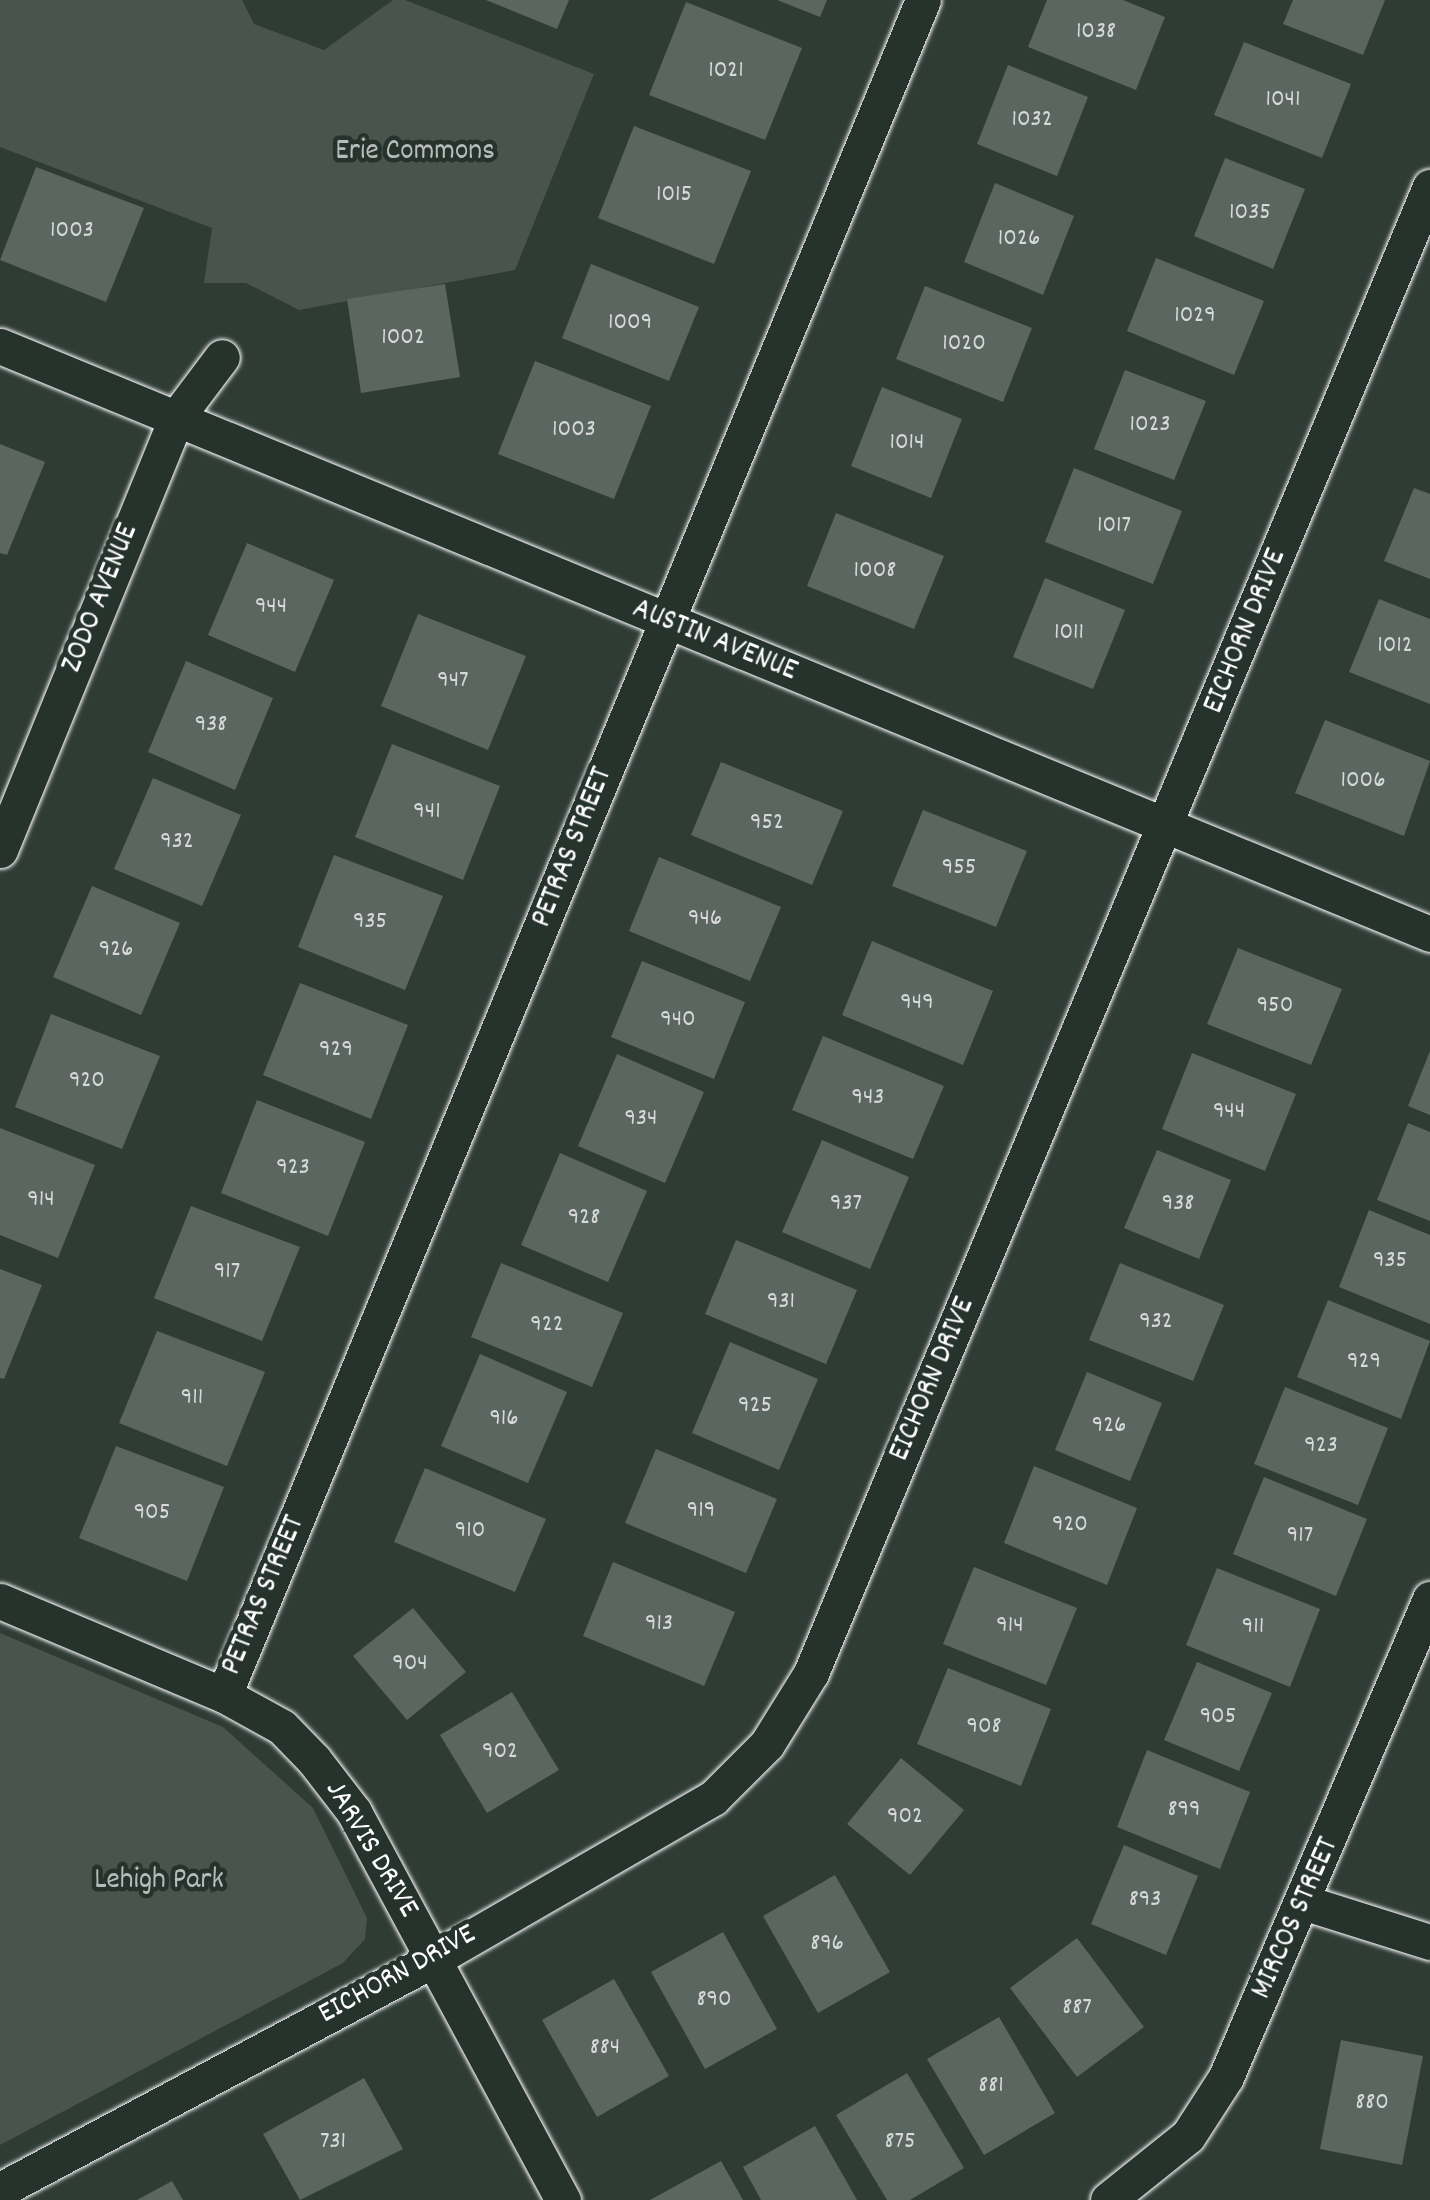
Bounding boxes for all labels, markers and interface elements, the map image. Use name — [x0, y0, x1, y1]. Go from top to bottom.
house number: 1038 — [1076, 17, 1116, 47]
house number: 1021 — [708, 56, 744, 86]
house number: 1041 — [1266, 85, 1300, 115]
house number: 1032 — [1011, 105, 1053, 135]
park label: Erie Commons — [335, 135, 495, 171]
house number: 1015 — [656, 180, 692, 210]
house number: 1035 — [1229, 198, 1271, 228]
house number: 1003 — [50, 216, 94, 246]
house number: 1026 — [998, 224, 1040, 254]
house number: 1029 — [1174, 301, 1216, 331]
house number: 1009 — [608, 308, 652, 338]
house number: 1002 — [381, 323, 425, 353]
house number: 1020 — [942, 329, 986, 359]
house number: 1023 — [1129, 410, 1171, 440]
house number: 1003 — [552, 415, 596, 445]
house number: 1014 — [890, 428, 924, 458]
house number: 1017 — [1097, 511, 1131, 541]
street label: ZODO AVENUE — [56, 519, 148, 679]
street label: EICHORN DRIVE — [1198, 545, 1296, 719]
house number: 1008 — [854, 556, 896, 586]
house number: 944 — [255, 592, 287, 622]
street label: AUSTIN AVENUE — [626, 593, 802, 691]
house number: 1011 — [1054, 618, 1084, 648]
house number: 1012 — [1377, 631, 1413, 661]
house number: 947 — [437, 666, 469, 696]
house number: 938 — [195, 710, 227, 740]
street label: PETRAS STREET — [526, 763, 622, 933]
house number: 1006 — [1341, 766, 1385, 796]
house number: 941 — [413, 797, 441, 827]
house number: 952 — [750, 808, 784, 838]
house number: 932 — [160, 827, 194, 857]
house number: 955 — [942, 853, 976, 883]
house number: 946 — [688, 904, 722, 934]
house number: 935 — [353, 907, 387, 937]
house number: 926 — [99, 935, 133, 965]
house number: 949 — [900, 988, 934, 1018]
house number: 950 — [1257, 991, 1293, 1021]
house number: 940 — [660, 1005, 696, 1035]
house number: 929 — [319, 1035, 353, 1065]
house number: 920 — [69, 1066, 105, 1096]
house number: 943 — [852, 1083, 884, 1113]
house number: 944 — [1213, 1097, 1245, 1127]
house number: 934 — [625, 1104, 657, 1134]
house number: 923 — [276, 1153, 310, 1183]
house number: 914 — [27, 1185, 55, 1215]
house number: 937 — [830, 1189, 862, 1219]
house number: 938 — [1162, 1189, 1194, 1219]
house number: 928 — [568, 1203, 600, 1233]
house number: 935 — [1373, 1246, 1407, 1276]
house number: 917 — [214, 1257, 240, 1287]
house number: 931 — [767, 1287, 795, 1317]
street label: EICHORN DRIVE — [883, 1293, 985, 1467]
house number: 932 — [1139, 1307, 1173, 1337]
house number: 922 — [530, 1310, 564, 1340]
house number: 929 — [1347, 1347, 1381, 1377]
house number: 911 — [181, 1383, 203, 1413]
house number: 925 — [738, 1391, 772, 1421]
house number: 916 — [489, 1404, 519, 1434]
house number: 926 — [1092, 1411, 1126, 1441]
house number: 923 — [1304, 1431, 1338, 1461]
house number: 919 — [687, 1496, 715, 1526]
house number: 905 — [134, 1498, 170, 1528]
house number: 920 — [1052, 1510, 1088, 1540]
street label: PETRAS STREET — [215, 1511, 315, 1681]
house number: 910 — [455, 1516, 485, 1546]
house number: 917 — [1287, 1521, 1313, 1551]
house number: 913 — [645, 1609, 673, 1639]
house number: 914 — [996, 1611, 1024, 1641]
house number: 911 — [1242, 1612, 1264, 1642]
house number: 904 — [392, 1649, 428, 1679]
house number: 905 — [1200, 1702, 1236, 1732]
house number: 908 — [966, 1712, 1002, 1742]
house number: 902 — [482, 1737, 518, 1767]
street label: JARVIS DRIVE — [315, 1775, 425, 1925]
house number: 899 — [1168, 1795, 1200, 1825]
house number: 902 — [887, 1802, 923, 1832]
street label: MIRCOS STREET — [1245, 1833, 1349, 2005]
park label: Lehigh Park — [94, 1864, 224, 1900]
house number: 893 — [1129, 1885, 1161, 1915]
street label: EICHORN DRIVE — [313, 1918, 483, 2034]
house number: 896 — [810, 1929, 844, 1959]
house number: 890 — [696, 1985, 732, 2015]
house number: 887 — [1062, 1993, 1092, 2023]
house number: 884 — [590, 2033, 620, 2063]
house number: 881 — [978, 2071, 1004, 2101]
house number: 880 — [1355, 2088, 1389, 2118]
house number: 731 — [320, 2127, 346, 2157]
house number: 875 — [884, 2127, 916, 2157]

